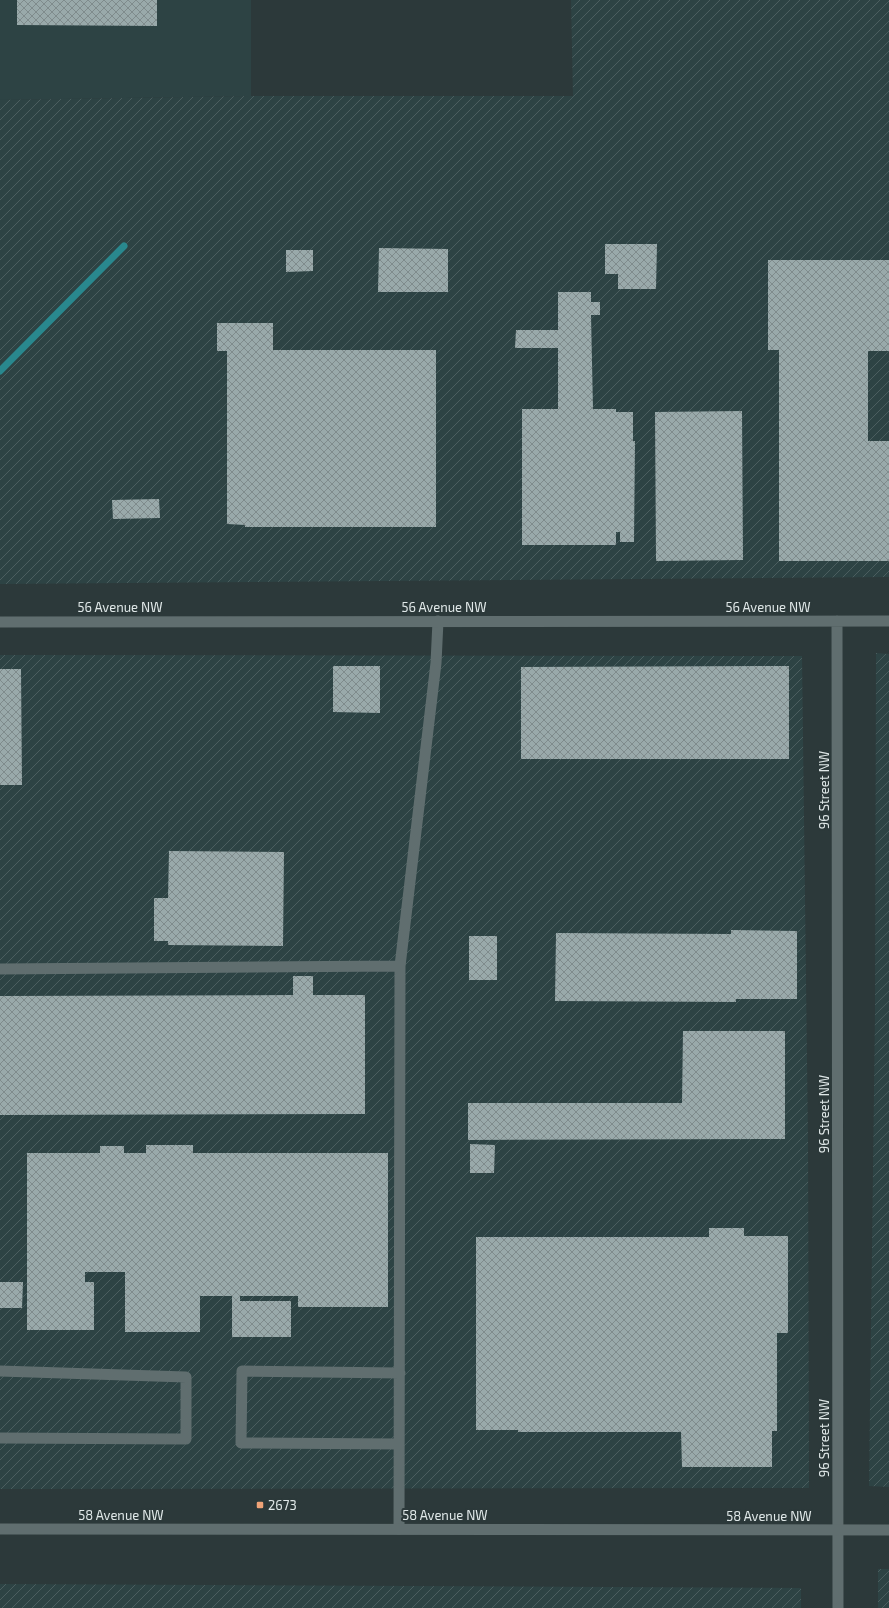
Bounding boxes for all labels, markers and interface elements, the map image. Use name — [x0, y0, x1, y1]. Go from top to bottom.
street label: 56 Avenue NW — [78, 599, 162, 615]
street label: 56 Avenue NW — [402, 599, 486, 615]
street label: 56 Avenue NW — [726, 599, 810, 615]
street label: 96 Street NW — [816, 751, 832, 829]
street label: 96 Street NW — [816, 1075, 832, 1153]
street label: 96 Street NW — [816, 1399, 832, 1477]
place label: 2673 — [268, 1497, 297, 1513]
marker: 2673 — [255, 1500, 265, 1510]
street label: 58 Avenue NW — [78, 1507, 164, 1523]
street label: 58 Avenue NW — [402, 1507, 488, 1523]
street label: 58 Avenue NW — [726, 1508, 812, 1524]

